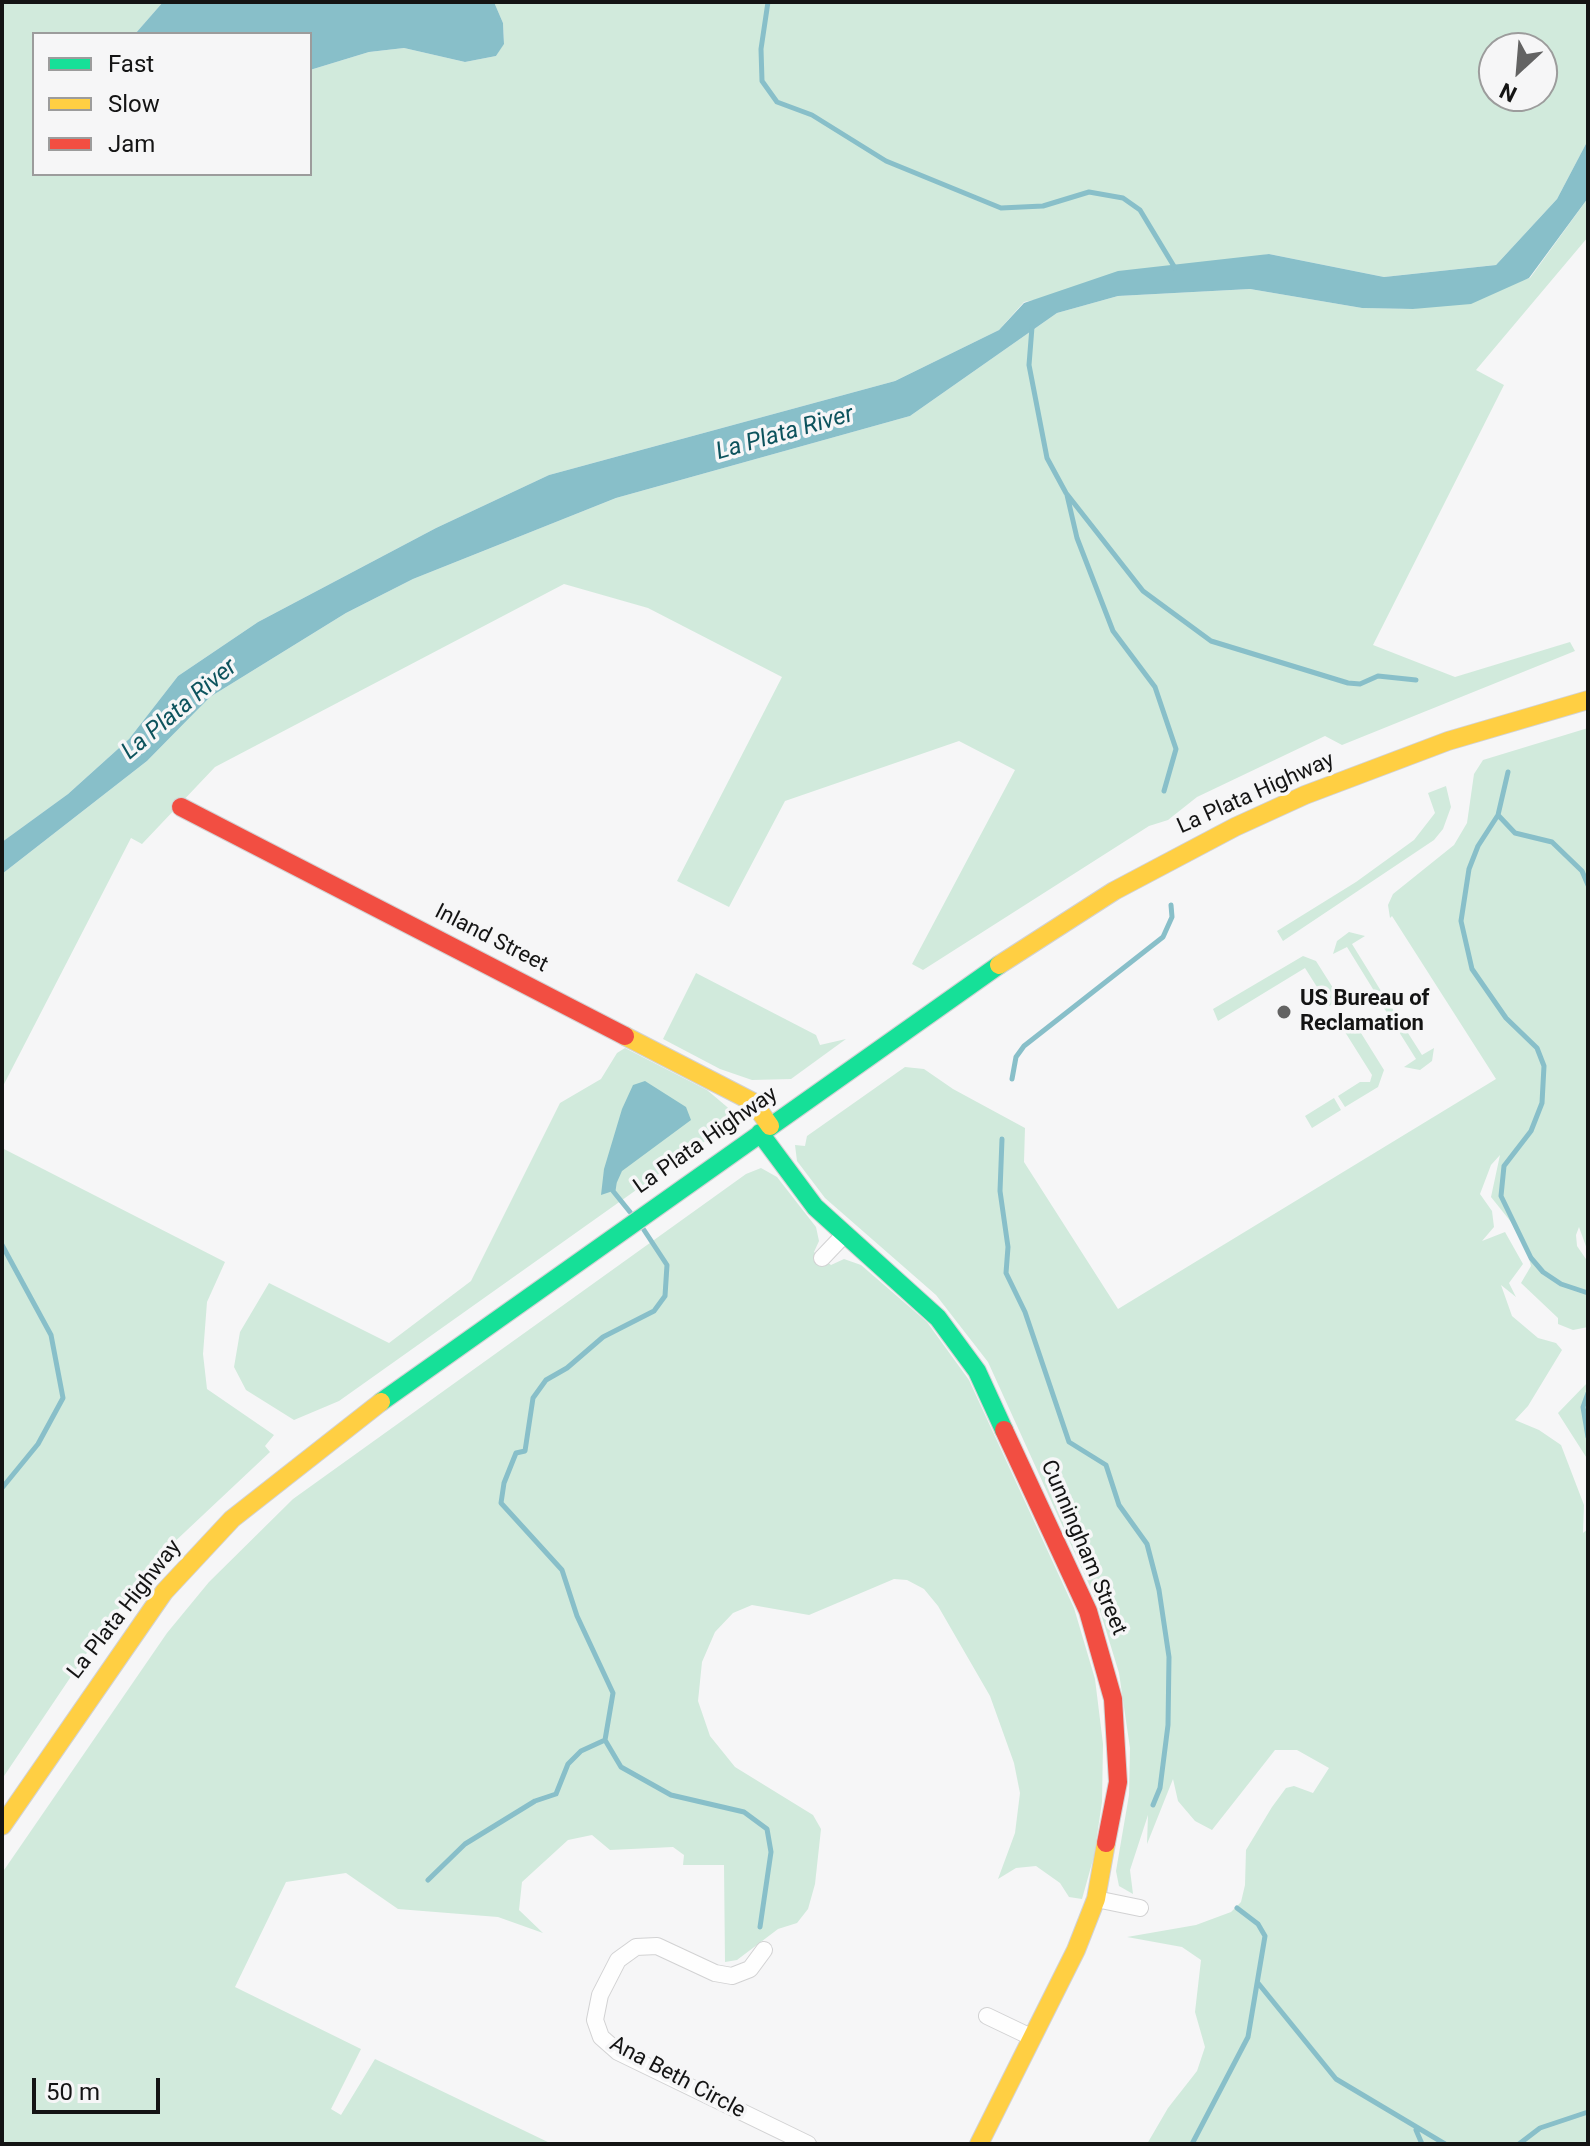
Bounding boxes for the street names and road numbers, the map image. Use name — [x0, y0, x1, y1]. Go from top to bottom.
street label: La Plata Highway — [1173, 748, 1339, 840]
street label: Inland Street — [430, 899, 552, 979]
street label: La Plata Highway — [629, 1082, 783, 1200]
street label: Cunningham Street — [1034, 1457, 1132, 1639]
street label: La Plata Highway — [62, 1535, 188, 1685]
street label: Ana Beth Circle — [605, 2031, 749, 2125]

